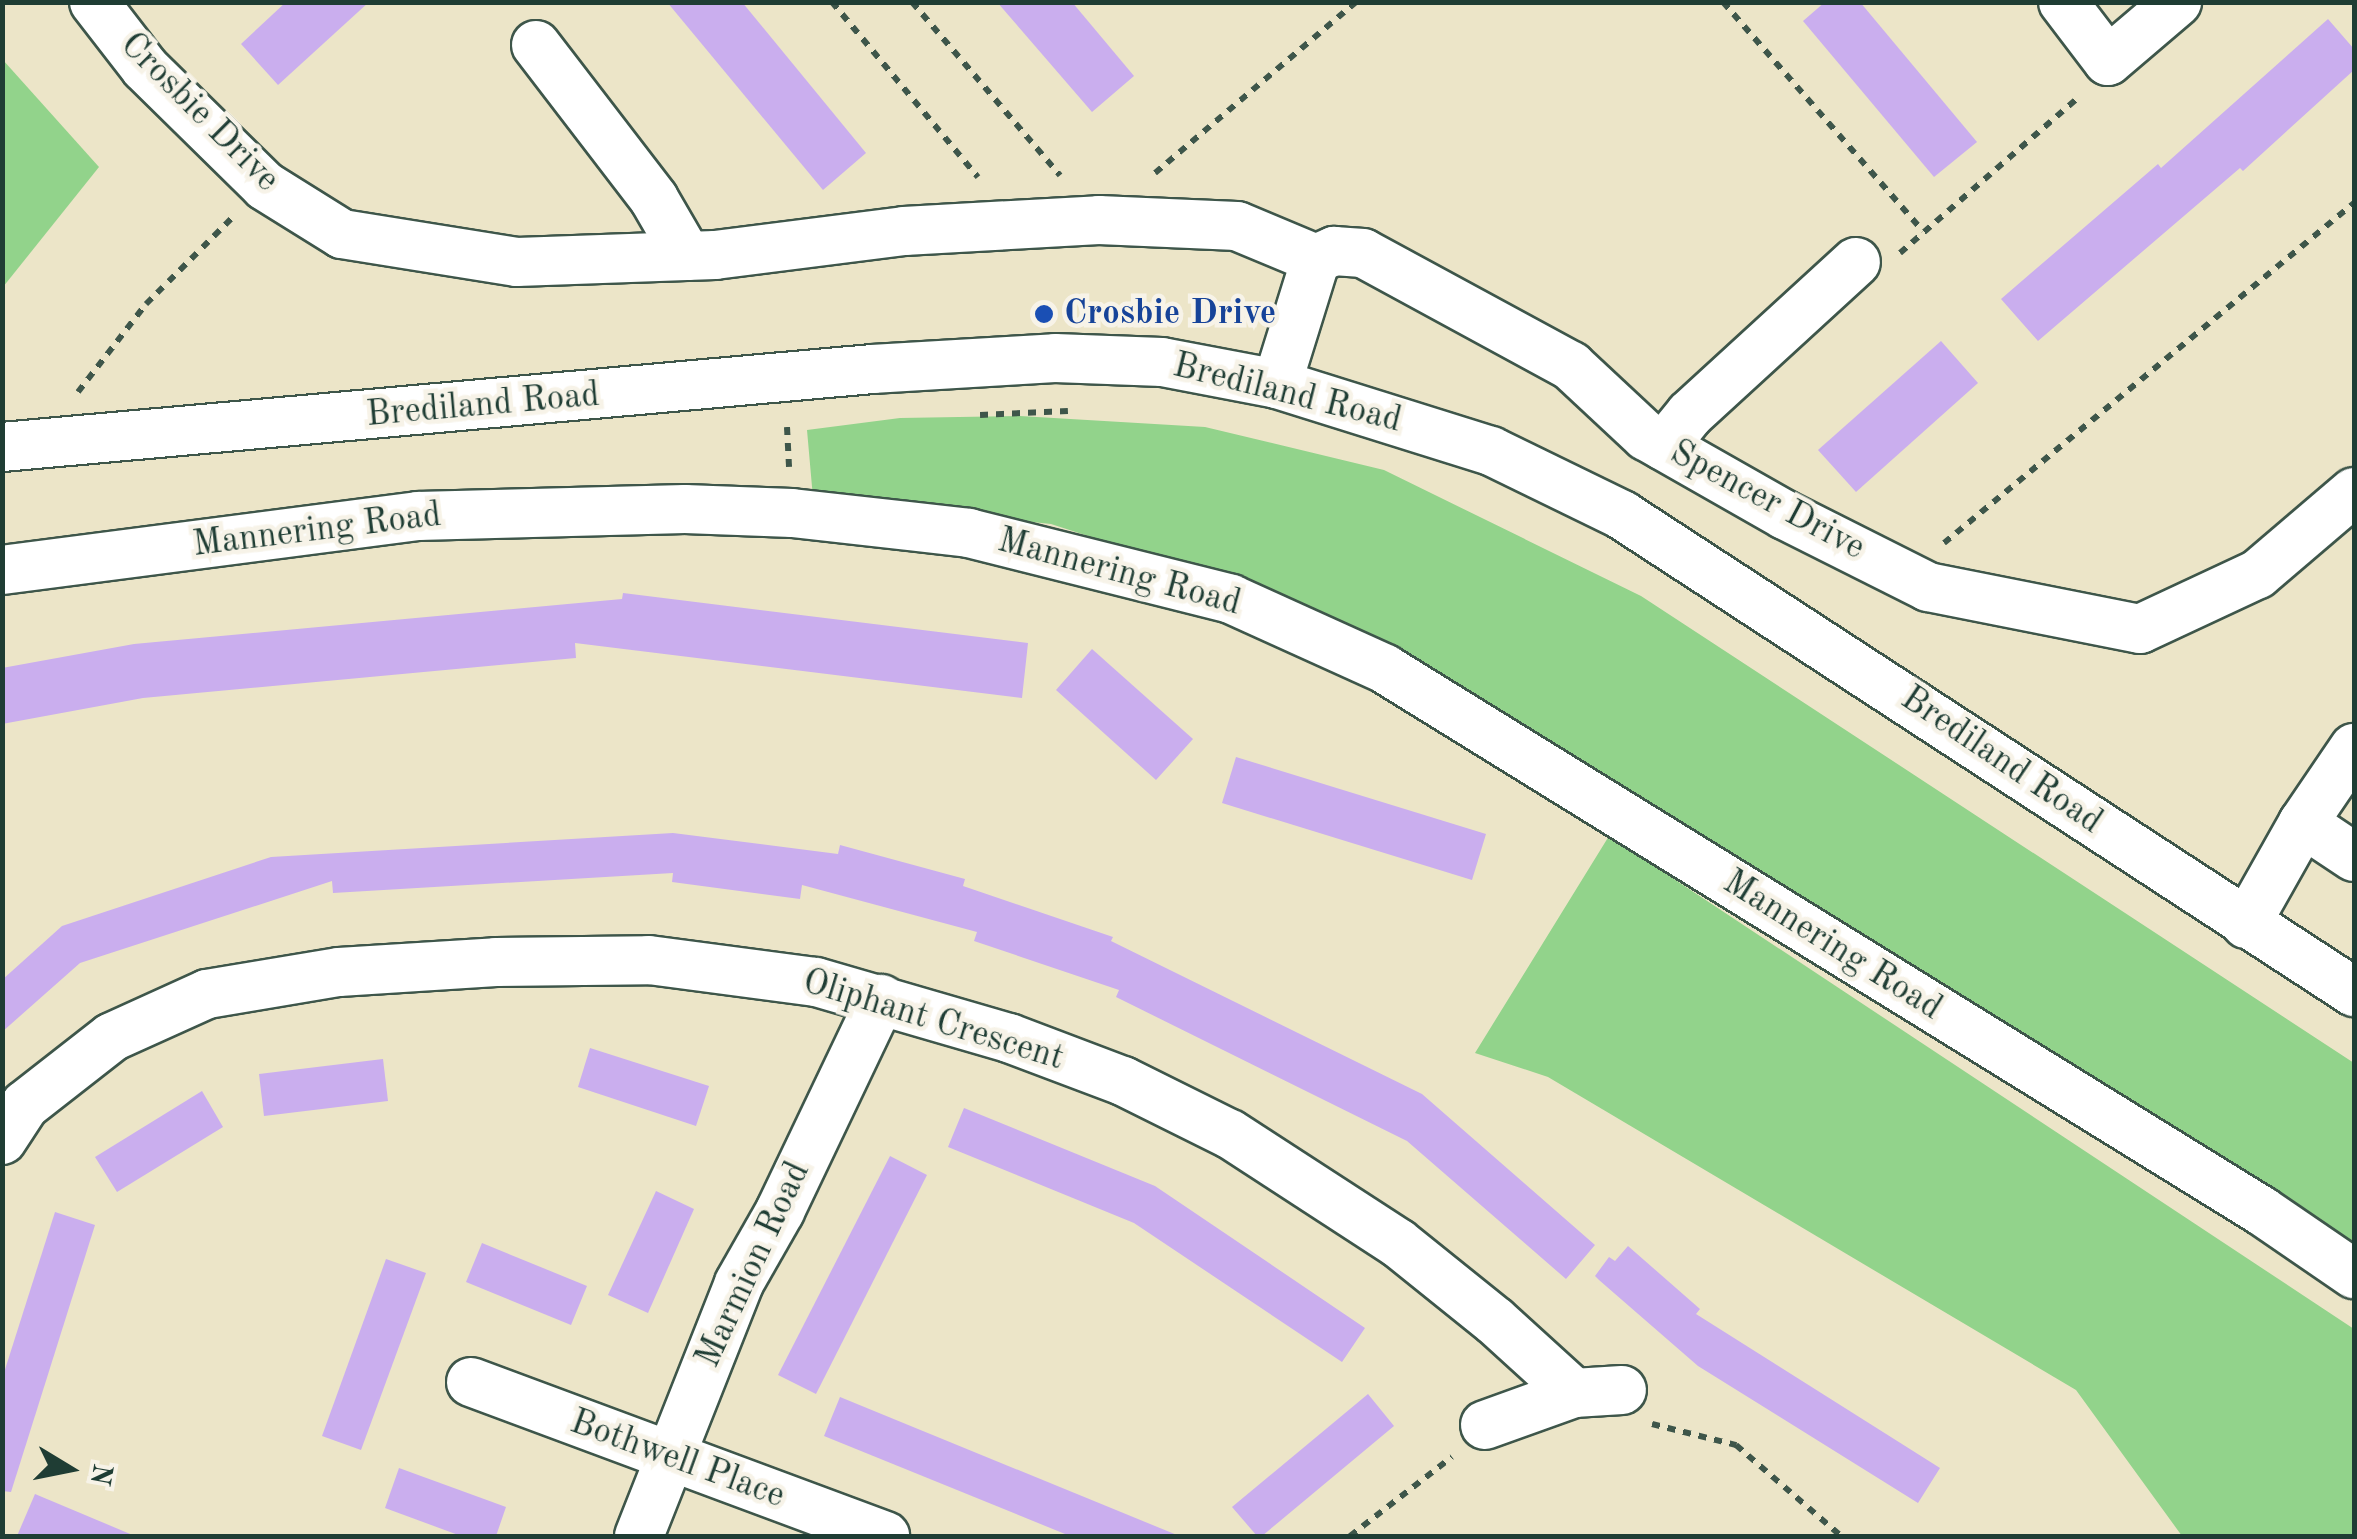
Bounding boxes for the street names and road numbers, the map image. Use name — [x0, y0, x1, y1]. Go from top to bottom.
street label: Crosbie Drive — [111, 25, 287, 201]
street label: Brediland Road — [1168, 345, 1406, 443]
street label: Brediland Road — [365, 375, 601, 437]
street label: Spencer Drive — [1662, 432, 1872, 570]
street label: Mannering Road — [190, 495, 444, 567]
street label: Mannering Road — [993, 520, 1245, 626]
street label: Brediland Road — [1892, 678, 2110, 844]
street label: Mannering Road — [1715, 862, 1949, 1030]
street label: Oliphant Crescent — [798, 961, 1068, 1081]
street label: Marmion Road — [688, 1155, 820, 1375]
street label: Bothwell Place — [564, 1402, 790, 1518]

